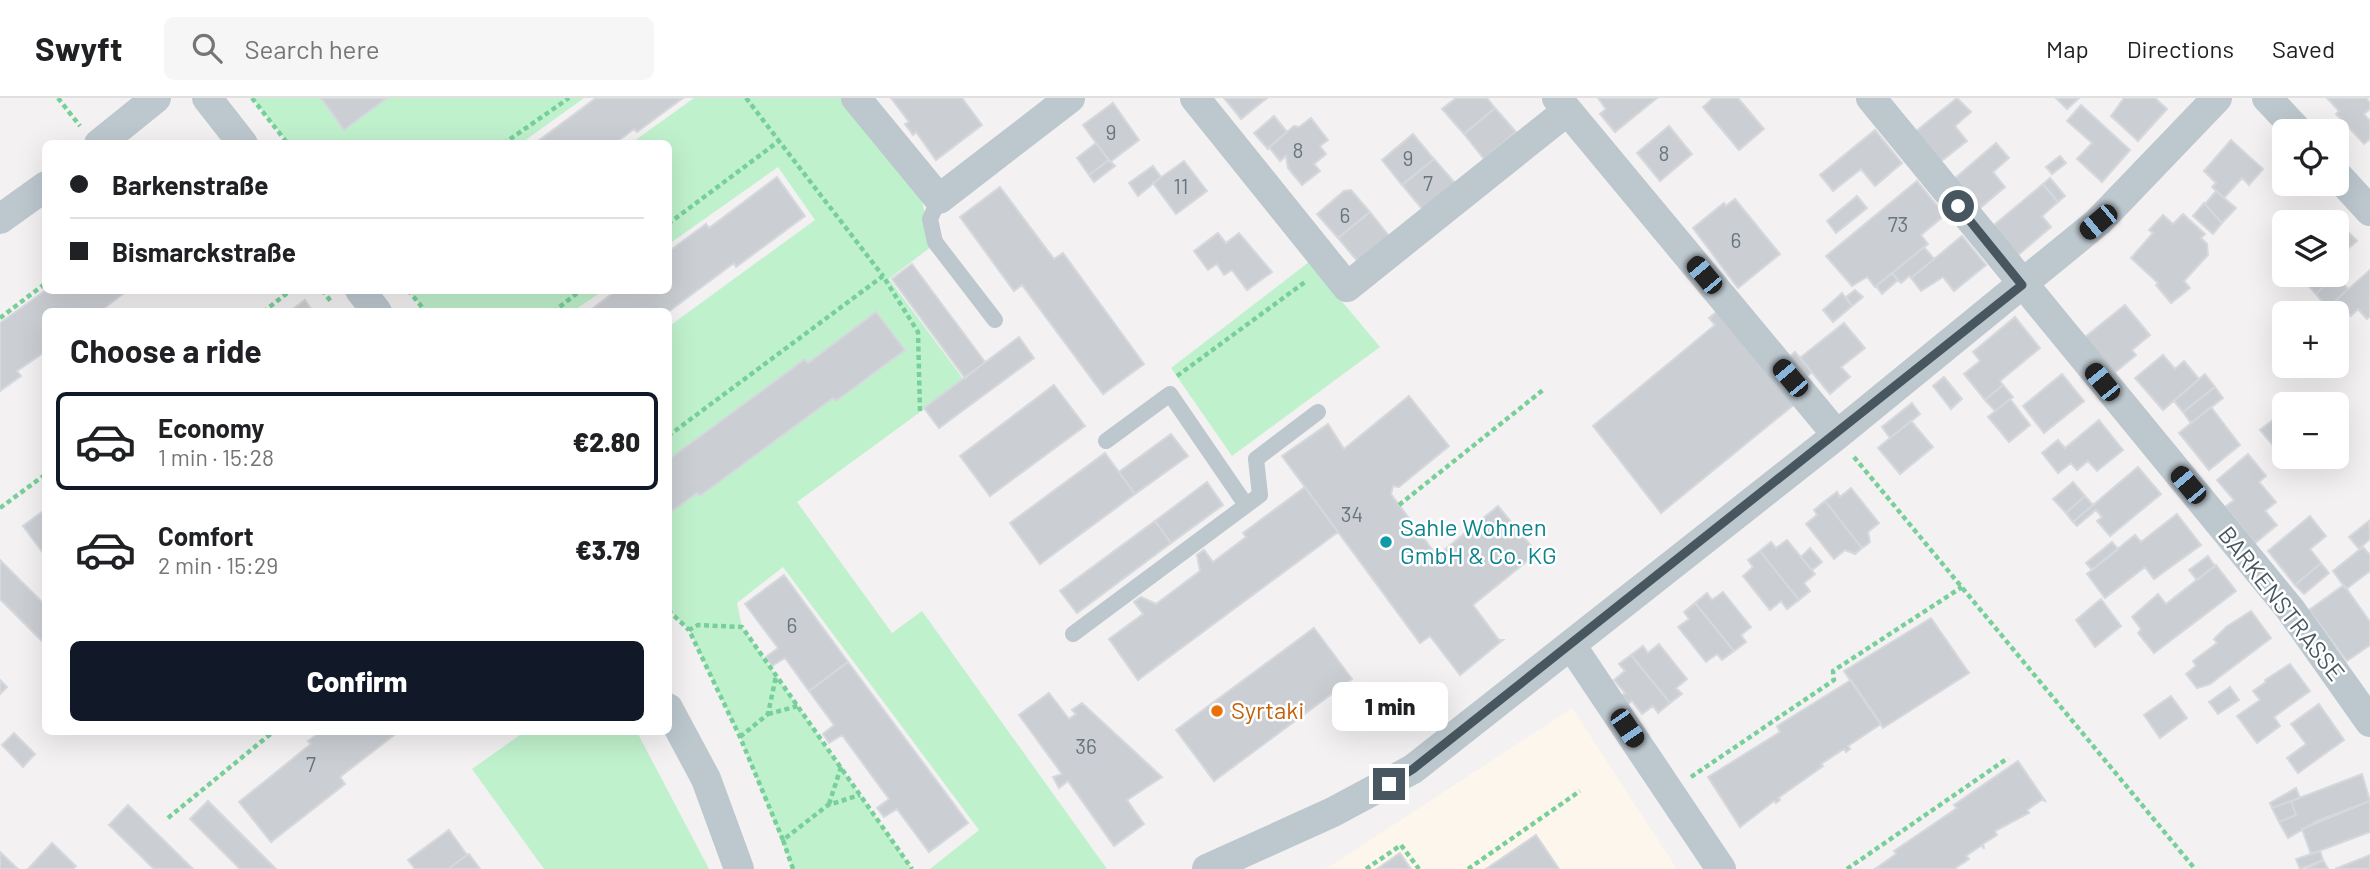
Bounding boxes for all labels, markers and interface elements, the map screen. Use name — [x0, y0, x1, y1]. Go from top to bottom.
search box — [164, 17, 654, 80]
text: Swyft — [35, 28, 122, 68]
icon: search — [188, 29, 226, 67]
text: Search here — [244, 33, 380, 64]
text: Map — [2046, 34, 2089, 63]
text: Directions — [2127, 34, 2234, 63]
text: Saved — [2272, 34, 2335, 63]
house number: 9 — [1106, 119, 1116, 144]
map controls — [2272, 119, 2349, 469]
button: locate — [2272, 119, 2349, 196]
house number: 8 — [1293, 137, 1303, 162]
house number: 8 — [1659, 140, 1669, 165]
house number: 9 — [1403, 145, 1413, 170]
text: Barkenstraße — [112, 169, 268, 200]
house number: 7 — [1423, 170, 1433, 195]
house number: 11 — [1174, 173, 1188, 198]
route start — [1942, 190, 1974, 222]
car — [2076, 200, 2121, 244]
house number: 6 — [1340, 202, 1350, 227]
button: layers — [2272, 210, 2349, 287]
house number: 73 — [1888, 211, 1908, 236]
house number: 6 — [1731, 227, 1741, 252]
text: Bismarckstraße — [112, 236, 296, 267]
car — [1683, 252, 1726, 298]
button: + — [2272, 301, 2349, 378]
text: Choose a ride — [70, 331, 262, 369]
car — [1769, 355, 1812, 401]
car — [2081, 359, 2124, 405]
button: − — [2272, 392, 2349, 469]
icon: car — [74, 410, 137, 473]
text: Economy — [158, 412, 264, 443]
text: €2.80 — [573, 426, 640, 457]
text: 1 min · 15:28 — [158, 443, 274, 471]
car — [2167, 462, 2210, 508]
house number: 34 — [1341, 501, 1363, 526]
place label: Sahle Wohnen GmbH & Co. KG — [1400, 512, 1557, 569]
icon: car — [74, 518, 137, 581]
text: Comfort — [158, 520, 254, 551]
street label: BARKENSTRASSE — [2213, 520, 2352, 686]
text: €3.79 — [575, 534, 640, 565]
marker: Sahle Wohnen GmbH & Co. KG — [1378, 534, 1394, 550]
text: 2 min · 15:29 — [158, 551, 278, 579]
house number: 6 — [787, 612, 797, 637]
button: Confirm — [70, 641, 644, 721]
callout: 1 min — [1331, 682, 1447, 732]
text: 1 min — [1365, 692, 1415, 720]
place label: Syrtaki — [1231, 695, 1304, 724]
marker: Syrtaki — [1209, 703, 1225, 719]
car — [1607, 705, 1648, 751]
house number: 36 — [1075, 733, 1097, 758]
house number: 7 — [306, 751, 316, 776]
route end — [1373, 768, 1405, 800]

